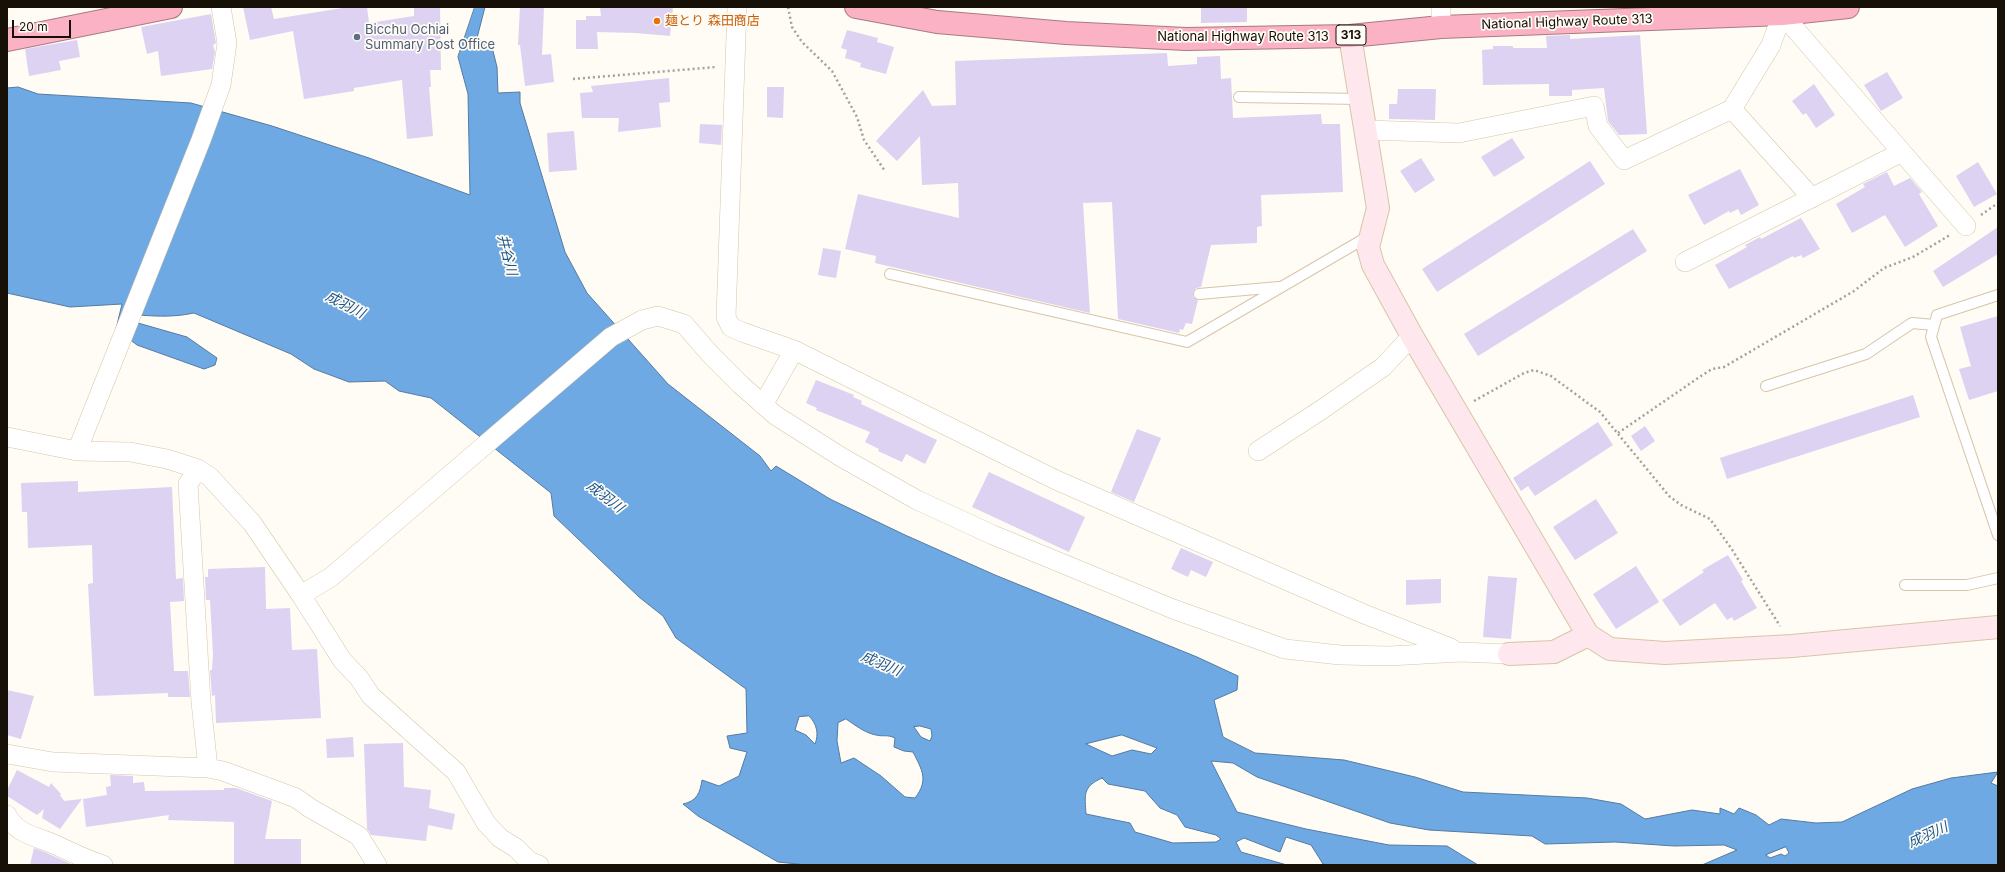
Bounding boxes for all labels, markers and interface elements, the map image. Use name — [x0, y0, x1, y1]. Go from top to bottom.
street label: National Highway Route 313 — [1481, 11, 1653, 33]
scale bar — [14, 12, 73, 38]
place label: 麺とり 森田商店 — [665, 13, 760, 29]
marker: 麺とり 森田商店 — [652, 16, 662, 26]
text: 20 m — [19, 19, 48, 34]
place label: Bicchu Ochiai Summary Post Office — [365, 22, 495, 53]
road number: 313 — [1336, 25, 1366, 45]
street label: National Highway Route 313 — [1157, 29, 1329, 45]
marker: Bicchu Ochiai Summary Post Office — [352, 32, 362, 42]
water label: 井谷川 — [494, 233, 520, 277]
water label: 成羽川 — [322, 288, 368, 322]
water label: 成羽川 — [583, 477, 627, 517]
water label: 成羽川 — [858, 648, 904, 680]
water label: 成羽川 — [1905, 819, 1951, 851]

